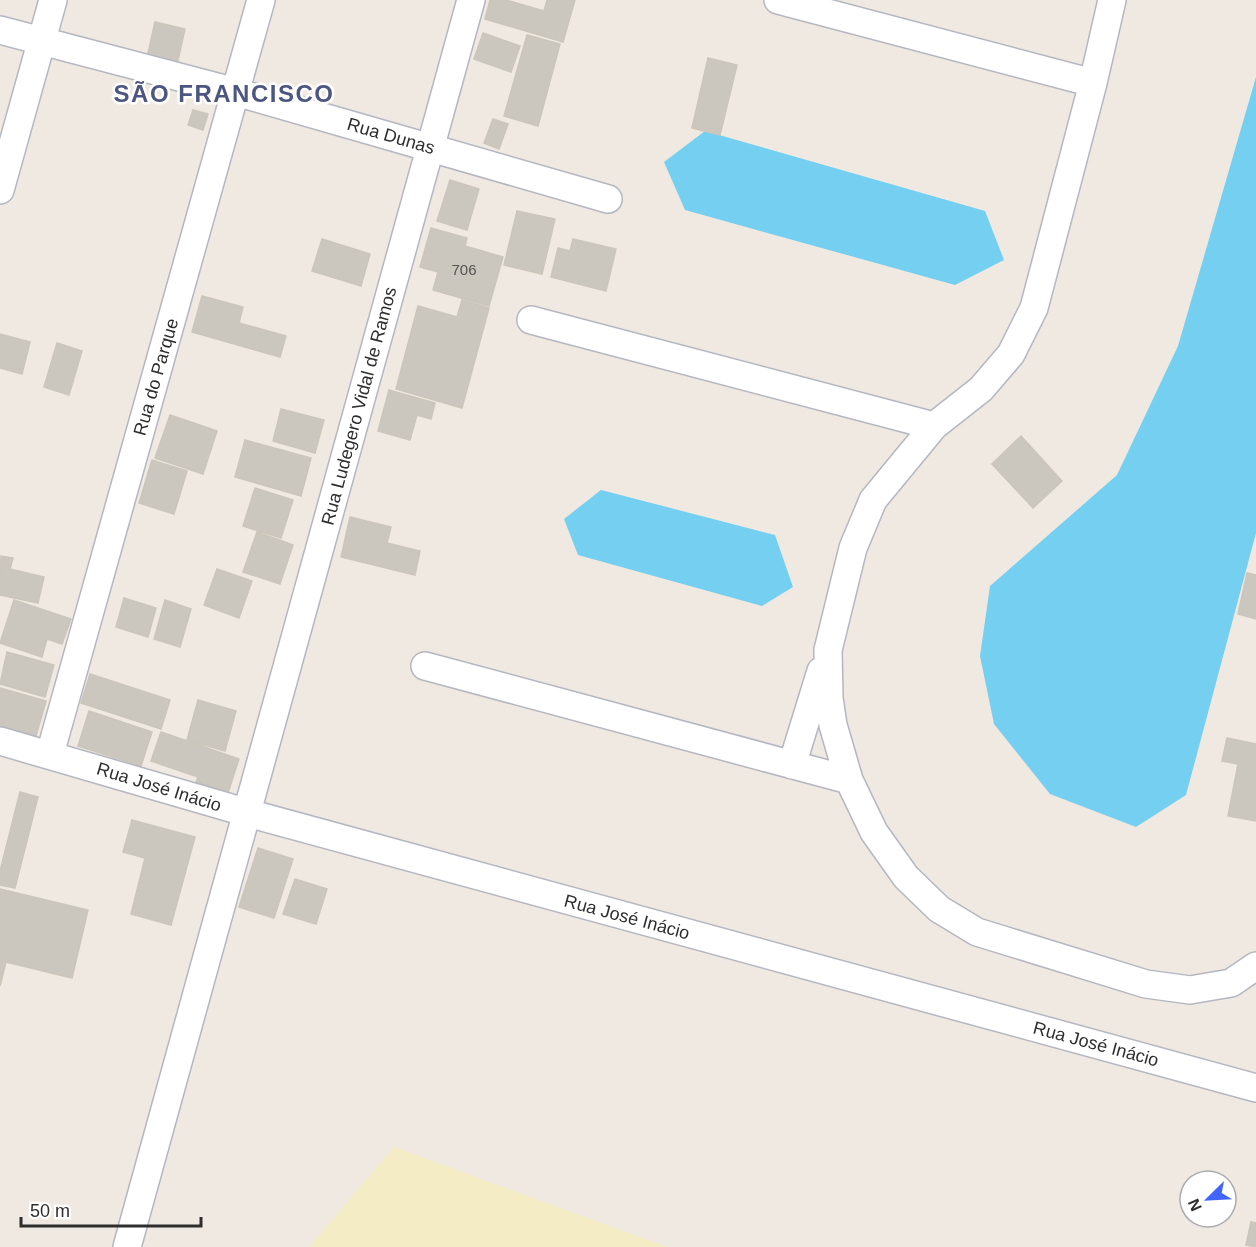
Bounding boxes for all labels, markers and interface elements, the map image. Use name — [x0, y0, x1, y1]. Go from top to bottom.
district label: SÃO FRANCISCO — [114, 80, 334, 107]
street label: Rua Dunas — [345, 114, 437, 158]
house number: 706 — [451, 261, 477, 278]
street label: Rua Ludegero Vidal de Ramos — [318, 285, 400, 527]
street label: Rua do Parque — [130, 316, 182, 438]
street label: Rua José Inácio — [94, 759, 224, 815]
street label: Rua José Inácio — [562, 891, 692, 943]
street label: Rua José Inácio — [1031, 1018, 1161, 1070]
north arrow — [1178, 1169, 1238, 1229]
scale bar — [21, 1190, 201, 1228]
text: N — [1185, 1196, 1205, 1214]
text: 50 m — [30, 1201, 70, 1221]

